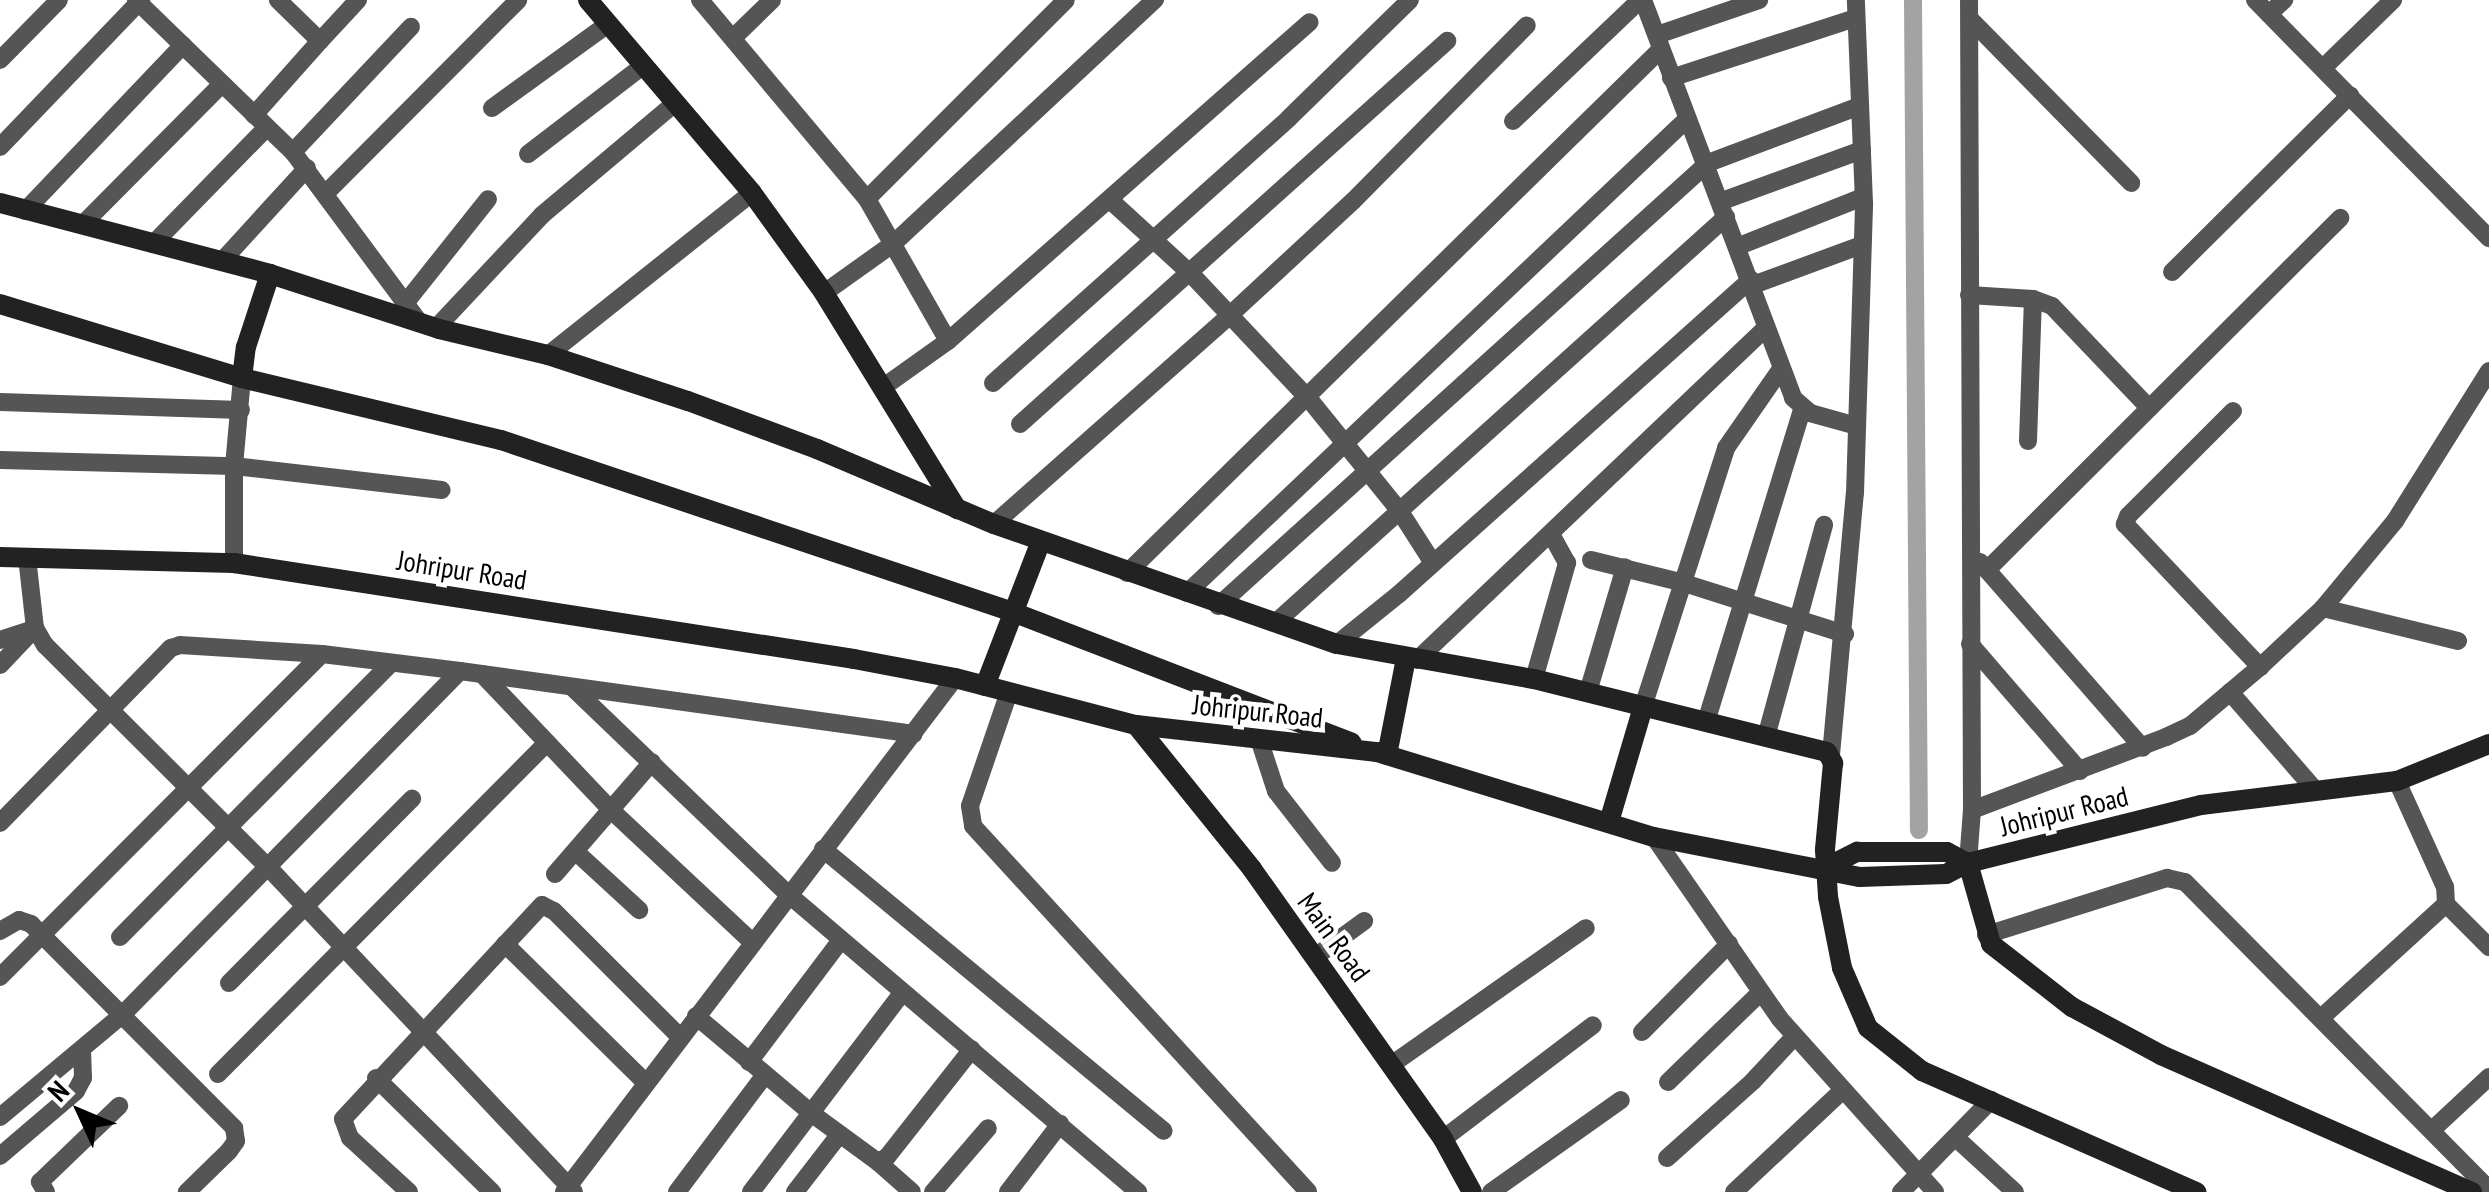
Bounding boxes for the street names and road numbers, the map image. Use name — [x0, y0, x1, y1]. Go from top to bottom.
street label: Johripur Road — [395, 543, 529, 597]
street label: Johripur Road — [1191, 687, 1325, 735]
street label: Johripur Road — [1997, 779, 2131, 843]
street label: Main Road — [1291, 886, 1377, 988]

